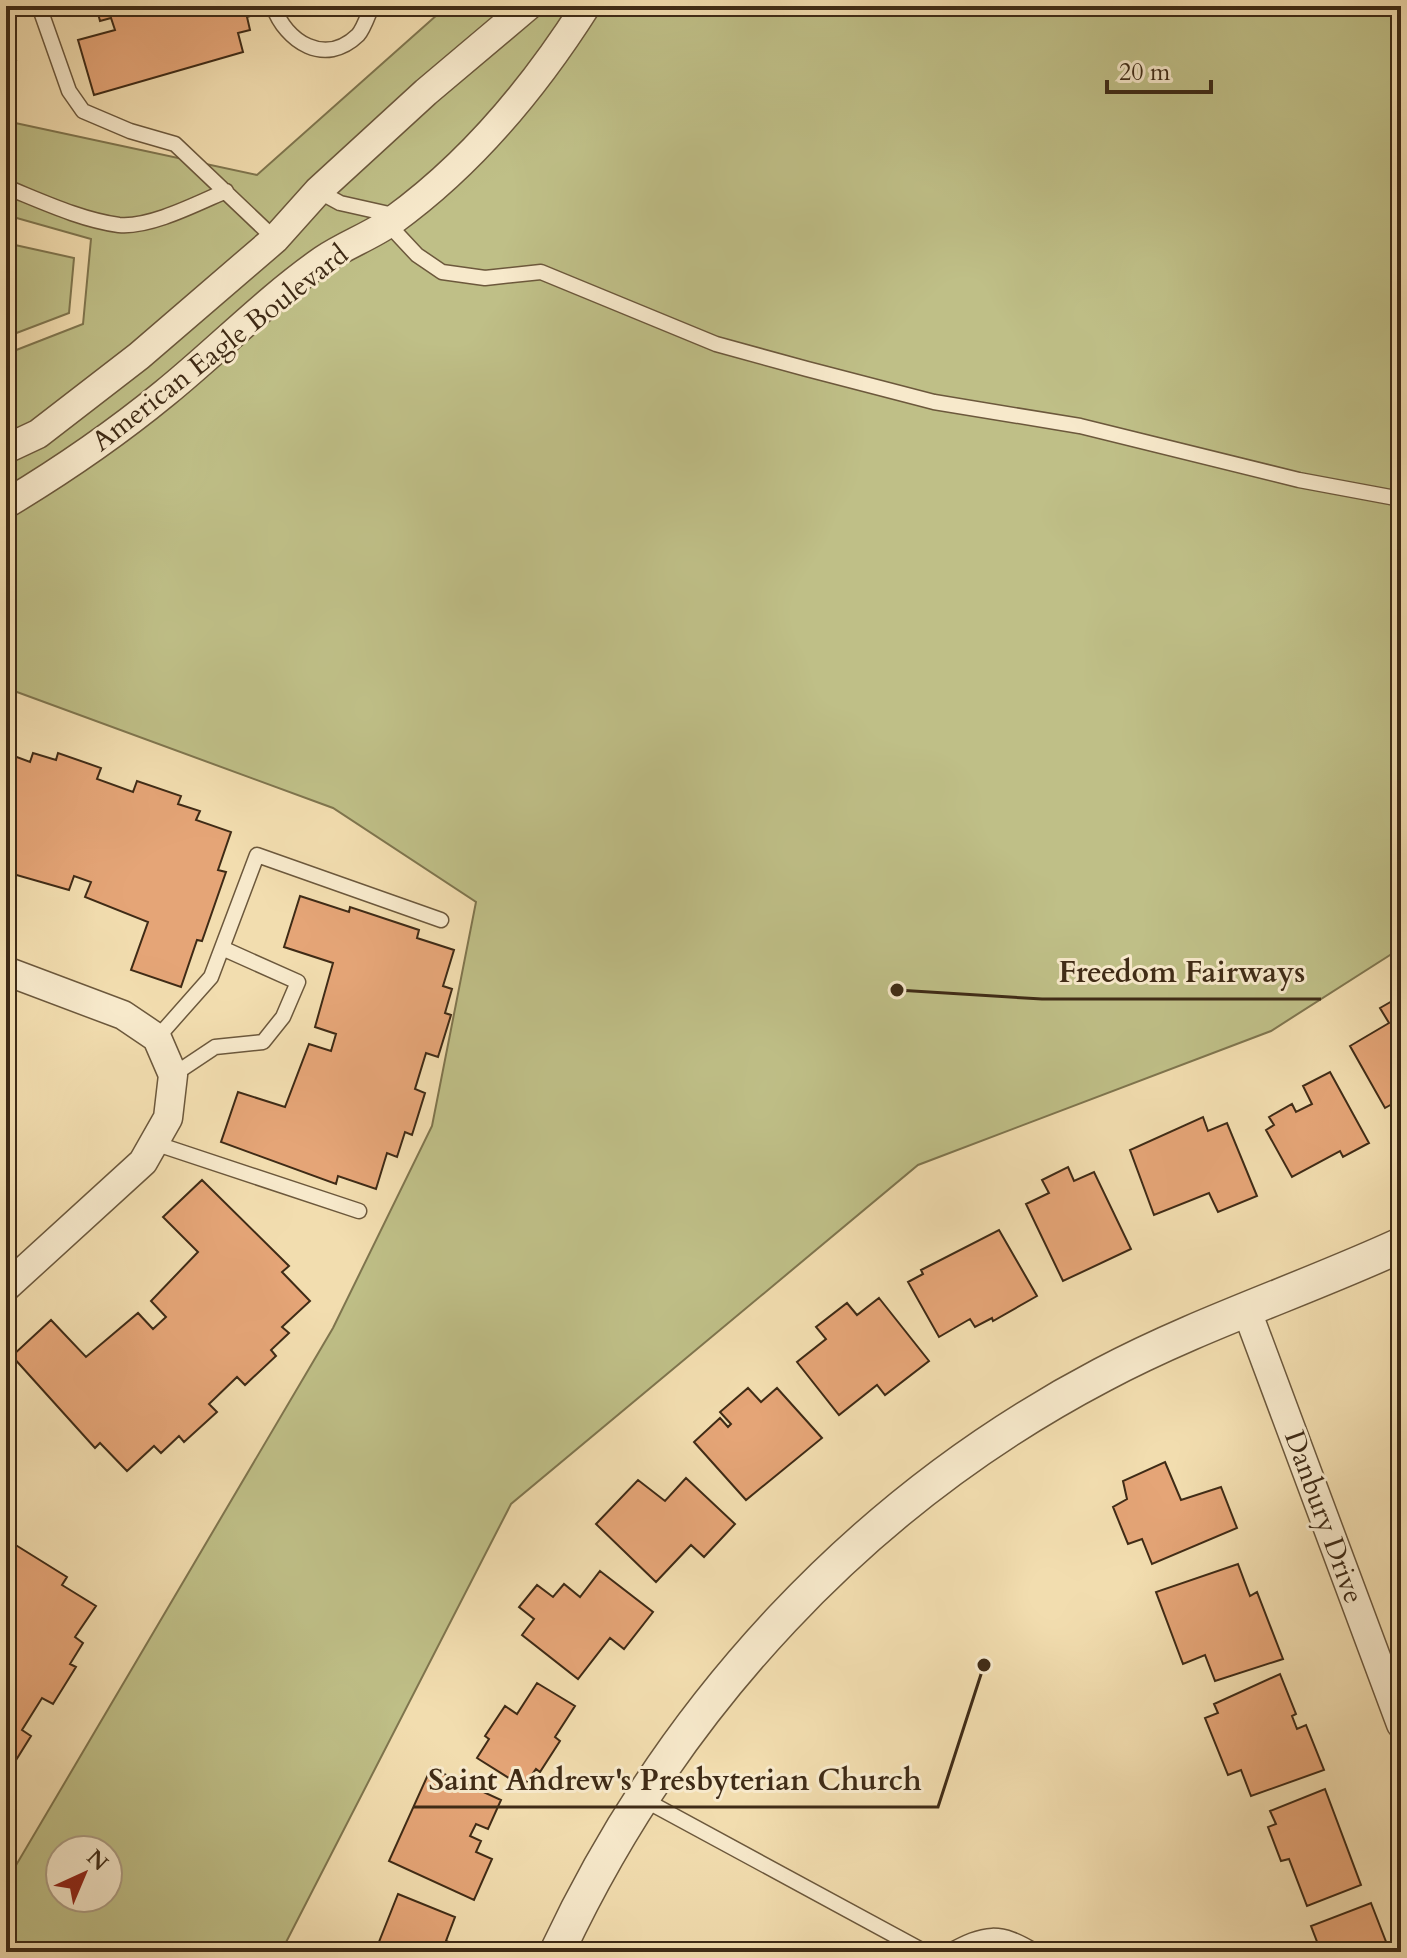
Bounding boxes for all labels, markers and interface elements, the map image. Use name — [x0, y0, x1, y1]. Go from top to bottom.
scale bar — [1107, 44, 1211, 94]
text: 20 m — [1119, 56, 1171, 89]
street label: American Eagle Boulevard — [84, 236, 356, 460]
callout: Freedom Fairways — [1042, 945, 1321, 999]
text: Freedom Fairways — [1059, 952, 1305, 993]
street label: Danbury Drive — [1275, 1425, 1373, 1609]
callout: Saint Andrew's Presbyterian Church — [413, 1753, 938, 1807]
text: Saint Andrew's Presbyterian Church — [428, 1760, 922, 1801]
north arrow — [44, 1834, 124, 1914]
text: N — [80, 1843, 114, 1878]

